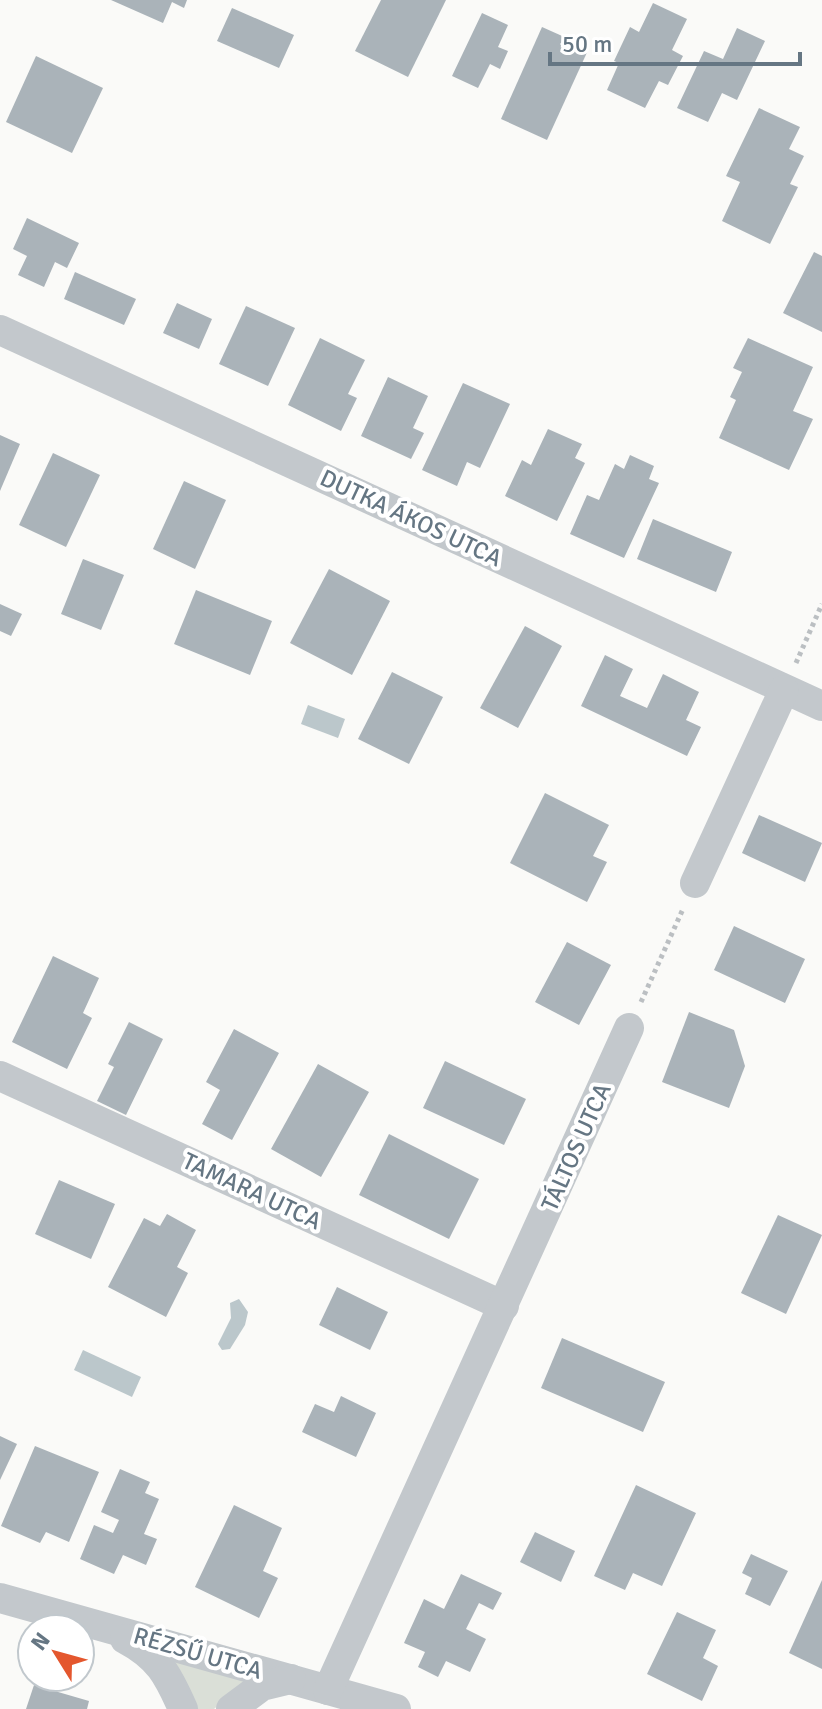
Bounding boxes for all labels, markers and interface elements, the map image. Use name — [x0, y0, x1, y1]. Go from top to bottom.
scale bar — [550, 16, 800, 66]
text: 50 m — [562, 29, 612, 59]
street label: DUTKA ÁKOS UTCA — [315, 463, 507, 573]
street label: TÁLTOS UTCA — [534, 1078, 618, 1216]
street label: TAMARA UTCA — [178, 1146, 326, 1236]
north arrow — [16, 1613, 96, 1693]
street label: RÉZSŰ UTCA — [130, 1620, 266, 1686]
text: N — [25, 1627, 56, 1656]

